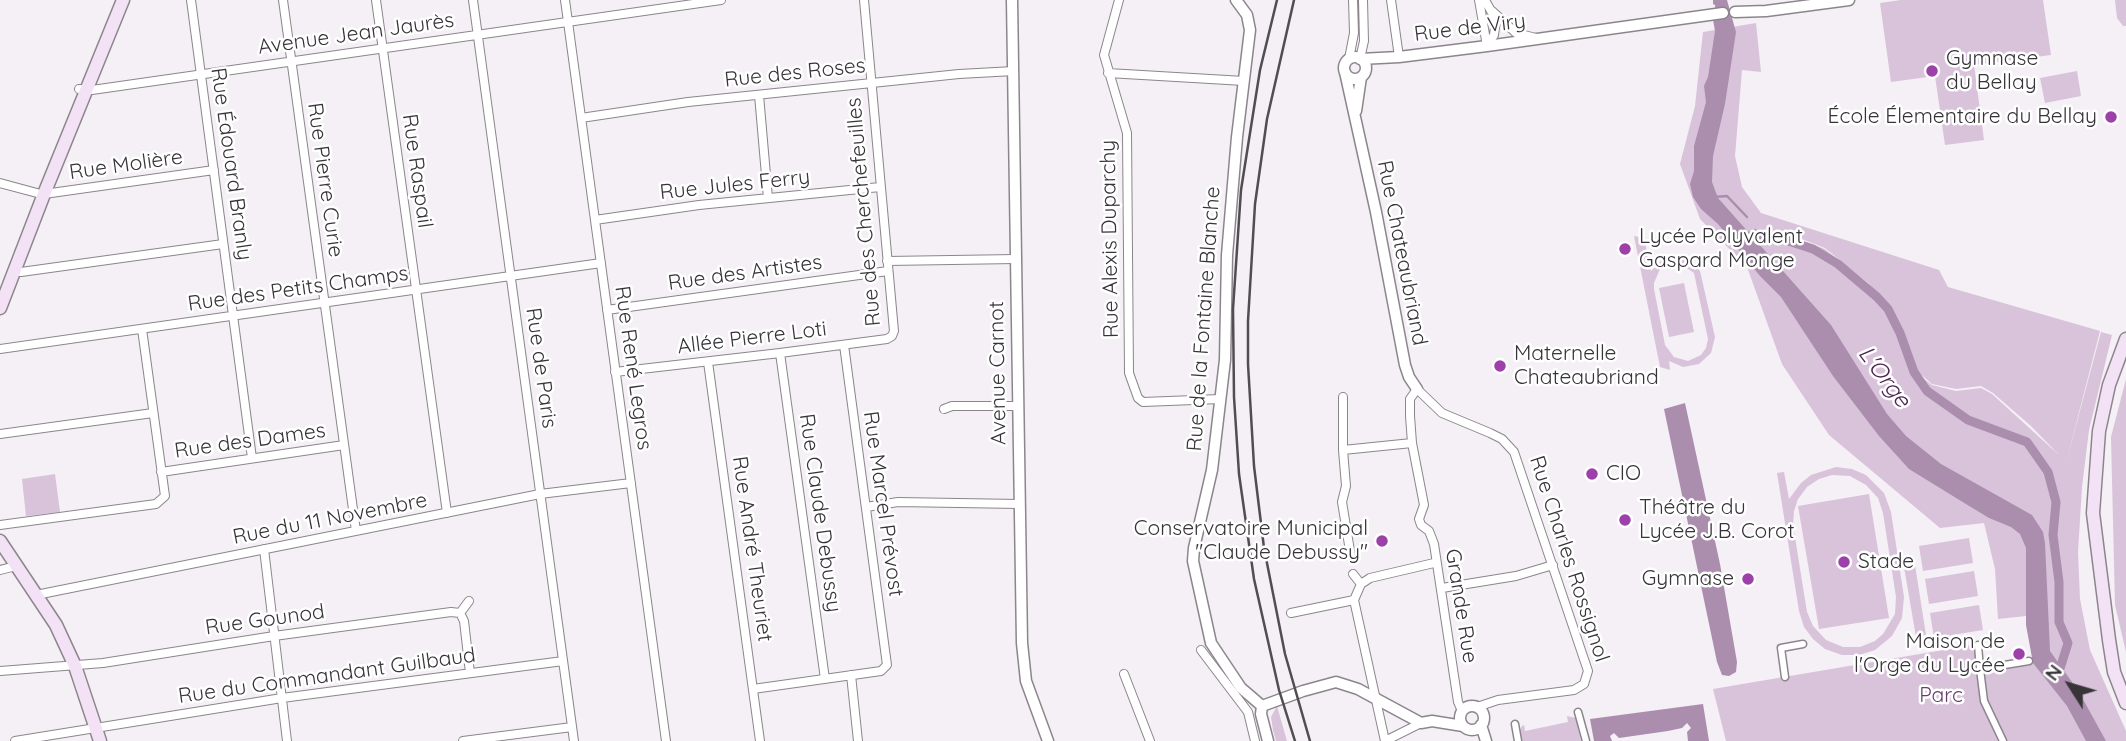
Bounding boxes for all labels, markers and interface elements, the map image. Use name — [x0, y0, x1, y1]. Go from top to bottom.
street label: Avenue Jean Jaurès — [256, 8, 456, 60]
street label: Rue de Viry — [1413, 9, 1527, 47]
place label: Gymnase du Bellay — [1946, 46, 2038, 96]
street label: Rue des Roses — [723, 53, 867, 93]
marker: Gymnase du Bellay — [1924, 63, 1940, 79]
street label: Rue Édouard Branly — [205, 66, 257, 262]
street label: Rue des Cherchefeuilles — [841, 97, 887, 327]
street label: Rue Pierre Curie — [302, 101, 348, 259]
place label: École Élementaire du Bellay — [1828, 104, 2097, 130]
marker: École Élementaire du Bellay — [2103, 109, 2119, 125]
street label: Rue Raspail — [397, 112, 437, 230]
street label: Rue Alexis Duparchy — [1096, 140, 1124, 338]
street label: Rue Molière — [68, 145, 184, 185]
street label: Rue Chateaubriand — [1372, 158, 1432, 348]
street label: Rue Jules Ferry — [659, 165, 811, 205]
street label: Rue de la Fontaine Blanche — [1182, 186, 1226, 452]
place label: Lycée Polyvalent Gaspard Monge — [1639, 224, 1803, 274]
marker: Lycée Polyvalent Gaspard Monge — [1617, 241, 1633, 257]
street label: Rue des Artistes — [666, 250, 824, 296]
street label: Rue des Petits Champs — [186, 261, 410, 317]
street label: Rue René Legros — [609, 284, 657, 452]
street label: Avenue Carnot — [984, 301, 1012, 445]
street label: Rue de Paris — [520, 306, 562, 430]
street label: Allée Pierre Loti — [676, 316, 828, 360]
place label: Maternelle Chateaubriand — [1514, 341, 1659, 391]
water label: L'Orge — [1852, 341, 1916, 413]
marker: Maternelle Chateaubriand — [1492, 358, 1508, 374]
street label: Rue Marcel Prévost — [858, 410, 908, 598]
street label: Rue Claude Debussy — [794, 412, 846, 614]
street label: Rue des Dames — [173, 418, 327, 464]
street label: Rue Charles Rossignol — [1524, 453, 1614, 665]
street label: Rue André Theuriet — [727, 455, 777, 643]
place label: CIO — [1606, 461, 1641, 487]
marker: CIO — [1584, 466, 1600, 482]
street label: Rue du 11 Novembre — [231, 488, 429, 550]
place label: Théâtre du Lycée J.B. Corot — [1639, 495, 1795, 545]
marker: Théâtre du Lycée J.B. Corot — [1617, 512, 1633, 528]
place label: Conservatoire Municipal "Claude Debussy" — [1134, 516, 1368, 566]
marker: Conservatoire Municipal "Claude Debussy" — [1374, 533, 1390, 549]
street label: Grande Rue — [1440, 547, 1482, 665]
place label: Stade — [1858, 549, 1914, 575]
marker: Stade — [1836, 554, 1852, 570]
place label: Gymnase — [1642, 566, 1734, 592]
marker: Gymnase — [1740, 571, 1756, 587]
street label: Rue Gounod — [204, 599, 326, 641]
place label: Maison de l'Orge du Lycée — [1854, 629, 2005, 679]
street label: Rue du Commandant Guilbaud — [177, 643, 477, 709]
marker: Maison de l'Orge du Lycée — [2011, 646, 2027, 662]
north arrow — [2035, 650, 2105, 720]
text: N — [2039, 660, 2067, 685]
park label: Parc — [1919, 683, 1963, 709]

